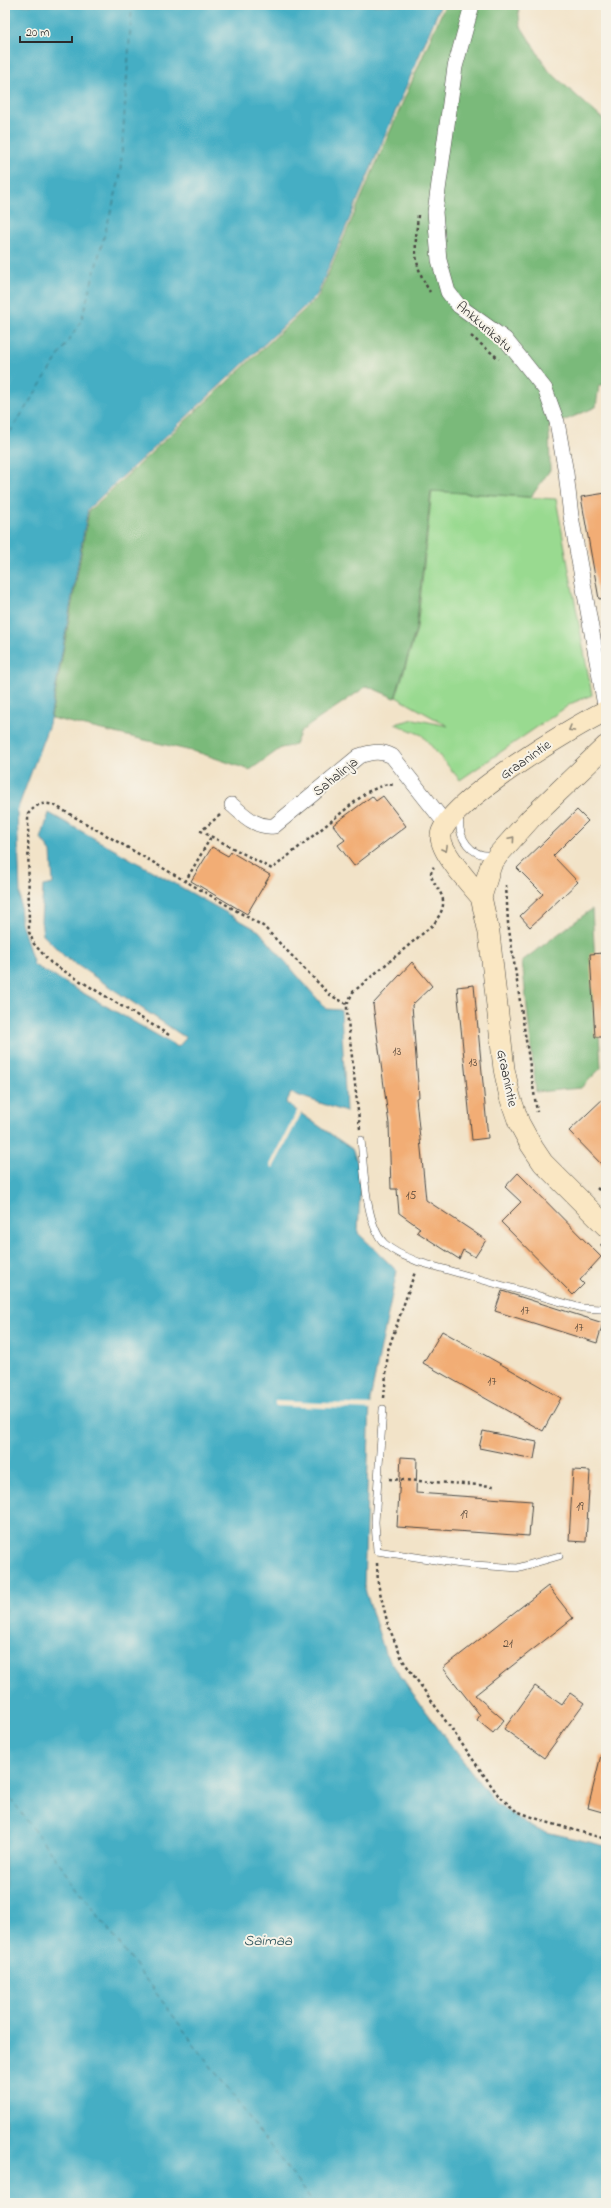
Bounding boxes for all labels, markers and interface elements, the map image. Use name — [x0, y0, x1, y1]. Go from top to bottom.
scale bar — [20, 18, 72, 44]
text: 20 m — [26, 24, 49, 42]
street label: Ankkurikatu — [451, 297, 517, 358]
one-way arrow — [568, 724, 575, 731]
street label: Graanintie — [496, 735, 556, 785]
street label: Sahalinja — [309, 752, 363, 802]
one-way arrow — [507, 837, 514, 844]
one-way arrow — [440, 845, 448, 852]
house number: 13 — [393, 1043, 401, 1061]
street label: Graanintie — [490, 1048, 523, 1110]
house number: 13 — [469, 1054, 477, 1072]
house number: 15 — [406, 1187, 416, 1205]
house number: 17 — [521, 1302, 529, 1320]
house number: 17 — [575, 1319, 583, 1337]
house number: 17 — [488, 1373, 496, 1391]
house number: 19 — [576, 1498, 584, 1516]
house number: 19 — [460, 1506, 468, 1524]
house number: 21 — [503, 1635, 513, 1653]
water label: Saimaa — [244, 1930, 293, 1952]

